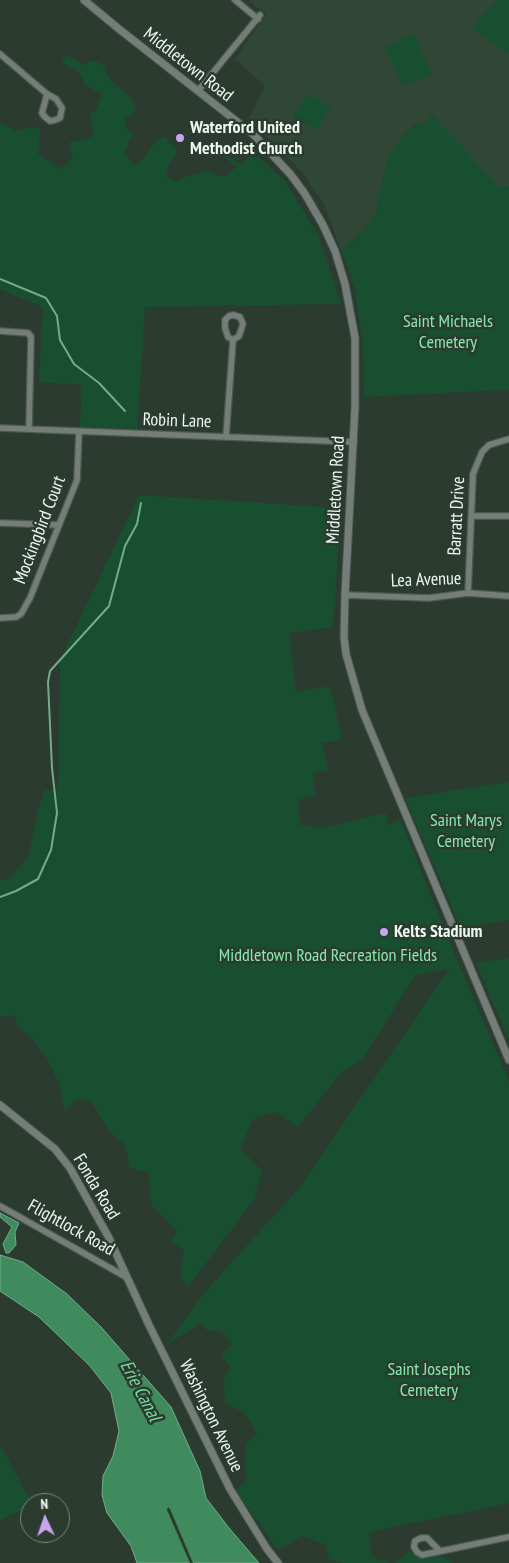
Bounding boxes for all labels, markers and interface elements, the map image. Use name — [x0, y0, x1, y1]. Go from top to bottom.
street label: Middletown Road — [139, 23, 237, 107]
place label: Waterford United Methodist Church — [190, 117, 302, 160]
marker: Waterford United Methodist Church — [174, 132, 186, 144]
park label: Saint Michaels Cemetery — [403, 311, 493, 354]
street label: Robin Lane — [142, 409, 212, 433]
street label: Middletown Road — [322, 435, 350, 545]
street label: Mockingbird Court — [9, 473, 71, 587]
street label: Barratt Drive — [444, 476, 470, 556]
street label: Lea Avenue — [390, 568, 462, 592]
park label: Saint Marys Cemetery — [430, 810, 502, 852]
place label: Kelts Stadium — [394, 921, 483, 943]
marker: Kelts Stadium — [378, 926, 390, 938]
park label: Middletown Road Recreation Fields — [219, 945, 437, 967]
street label: Fonda Road — [68, 1150, 124, 1224]
street label: Flightlock Road — [24, 1195, 118, 1261]
street label: Washington Avenue — [175, 1356, 247, 1476]
water label: Erie Canal — [114, 1357, 166, 1425]
park label: Saint Josephs Cemetery — [388, 1359, 470, 1402]
north arrow — [20, 1493, 70, 1543]
text: N — [40, 1495, 49, 1513]

